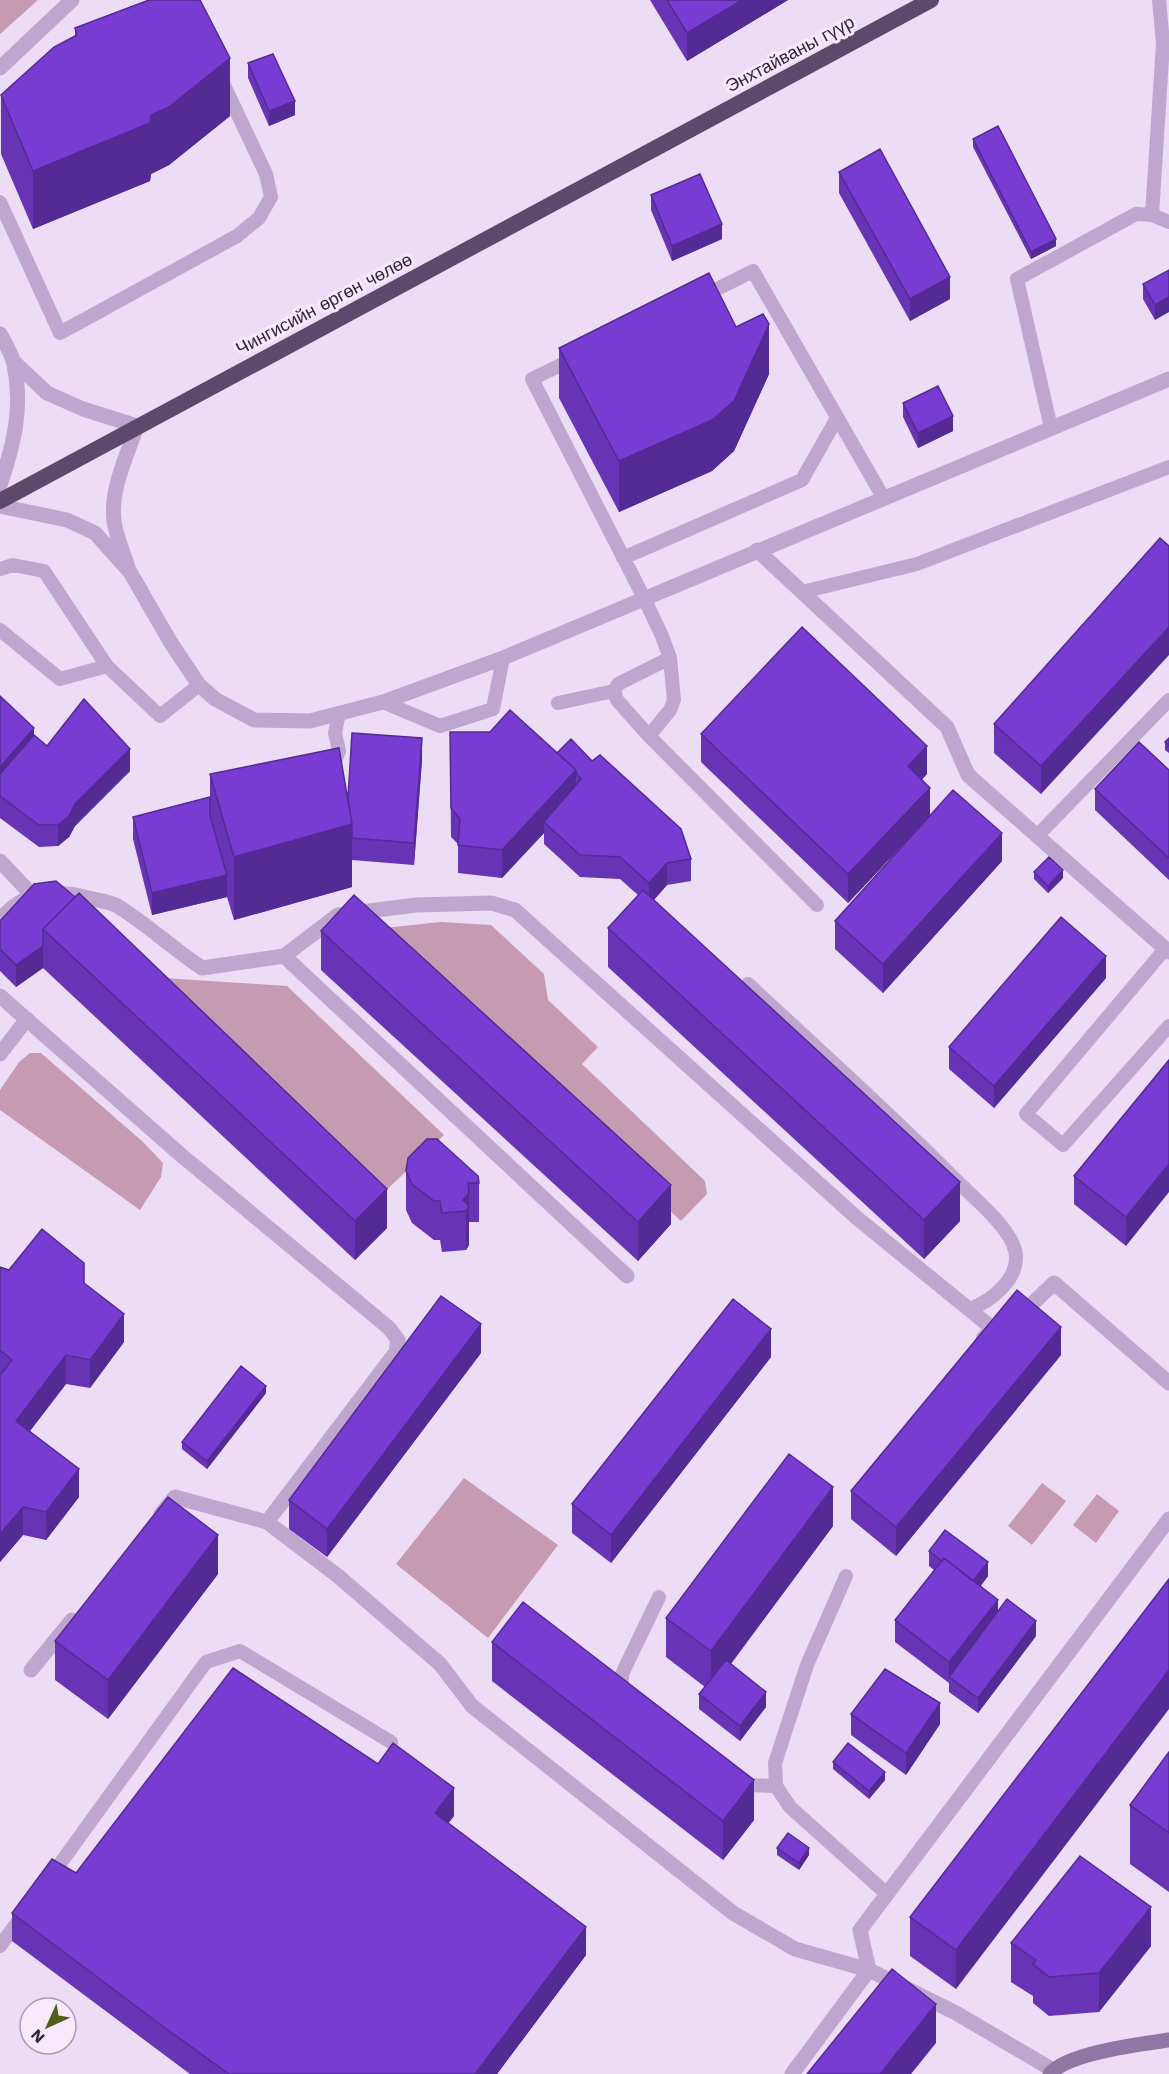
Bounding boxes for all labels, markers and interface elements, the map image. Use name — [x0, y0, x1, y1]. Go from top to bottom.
street label: Энхтайваны гүүр — [722, 11, 858, 96]
street label: Чингисийн өргөн чөлөө — [232, 248, 415, 359]
north arrow — [18, 1996, 78, 2056]
text: N — [27, 2025, 49, 2047]

